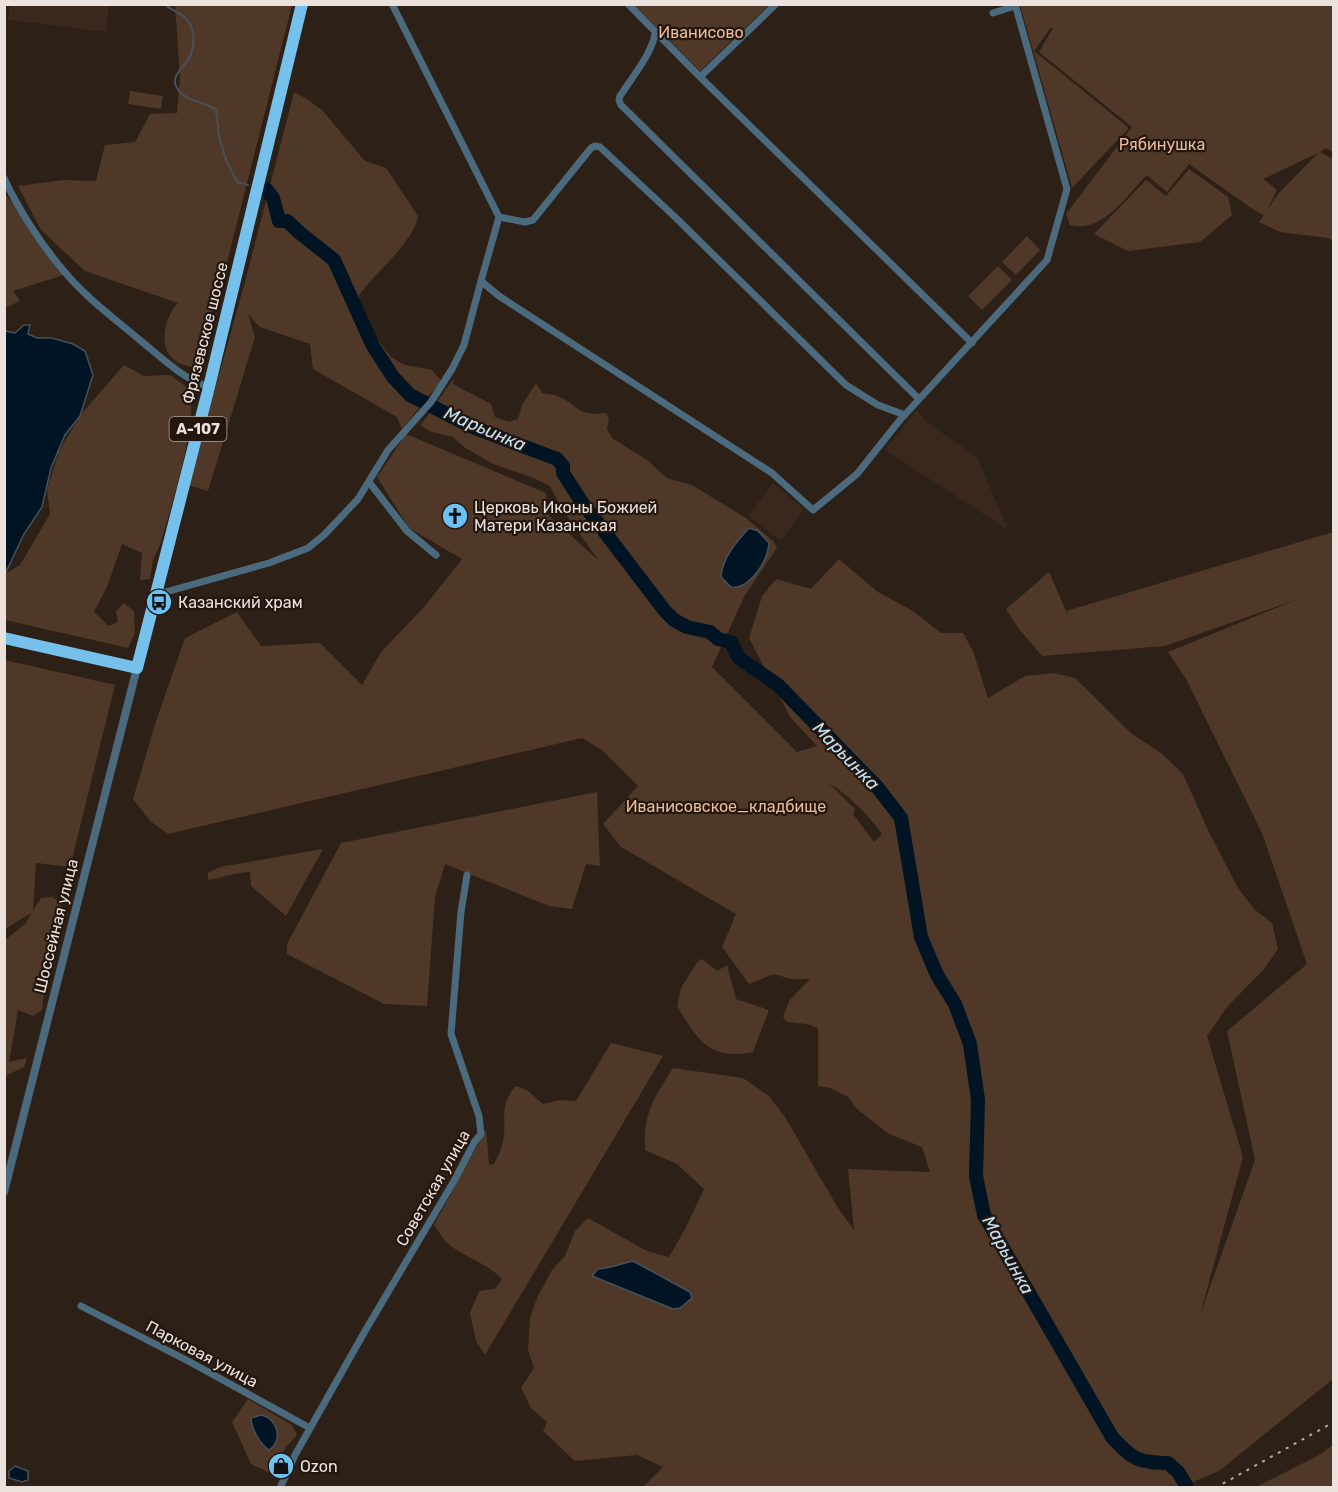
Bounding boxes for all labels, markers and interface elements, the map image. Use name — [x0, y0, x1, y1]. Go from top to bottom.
park label: Иванисово — [658, 23, 744, 42]
park label: Рябинушка — [1119, 135, 1205, 154]
street label: Фрязевское шоссе — [178, 260, 232, 406]
water label: Марьинка — [441, 402, 530, 456]
road number: А-107 — [170, 417, 226, 441]
place label: Церковь Иконы Божией Матери Казанская — [474, 498, 657, 535]
church icon: Церковь Иконы Божией Матери Казанская — [440, 501, 470, 531]
bus stop icon: Казанский храм — [144, 587, 174, 617]
place label: Казанский храм — [178, 593, 303, 612]
water label: Марьинка — [808, 717, 884, 795]
park label: Иванисовское_кладбище — [626, 797, 826, 816]
street label: Шоссейная улица — [30, 857, 82, 995]
street label: Советская улица — [392, 1127, 474, 1249]
water label: Марьинка — [977, 1212, 1039, 1299]
street label: Парковая улица — [143, 1317, 261, 1391]
shop icon: Ozon — [266, 1451, 296, 1481]
place label: Ozon — [300, 1457, 338, 1476]

